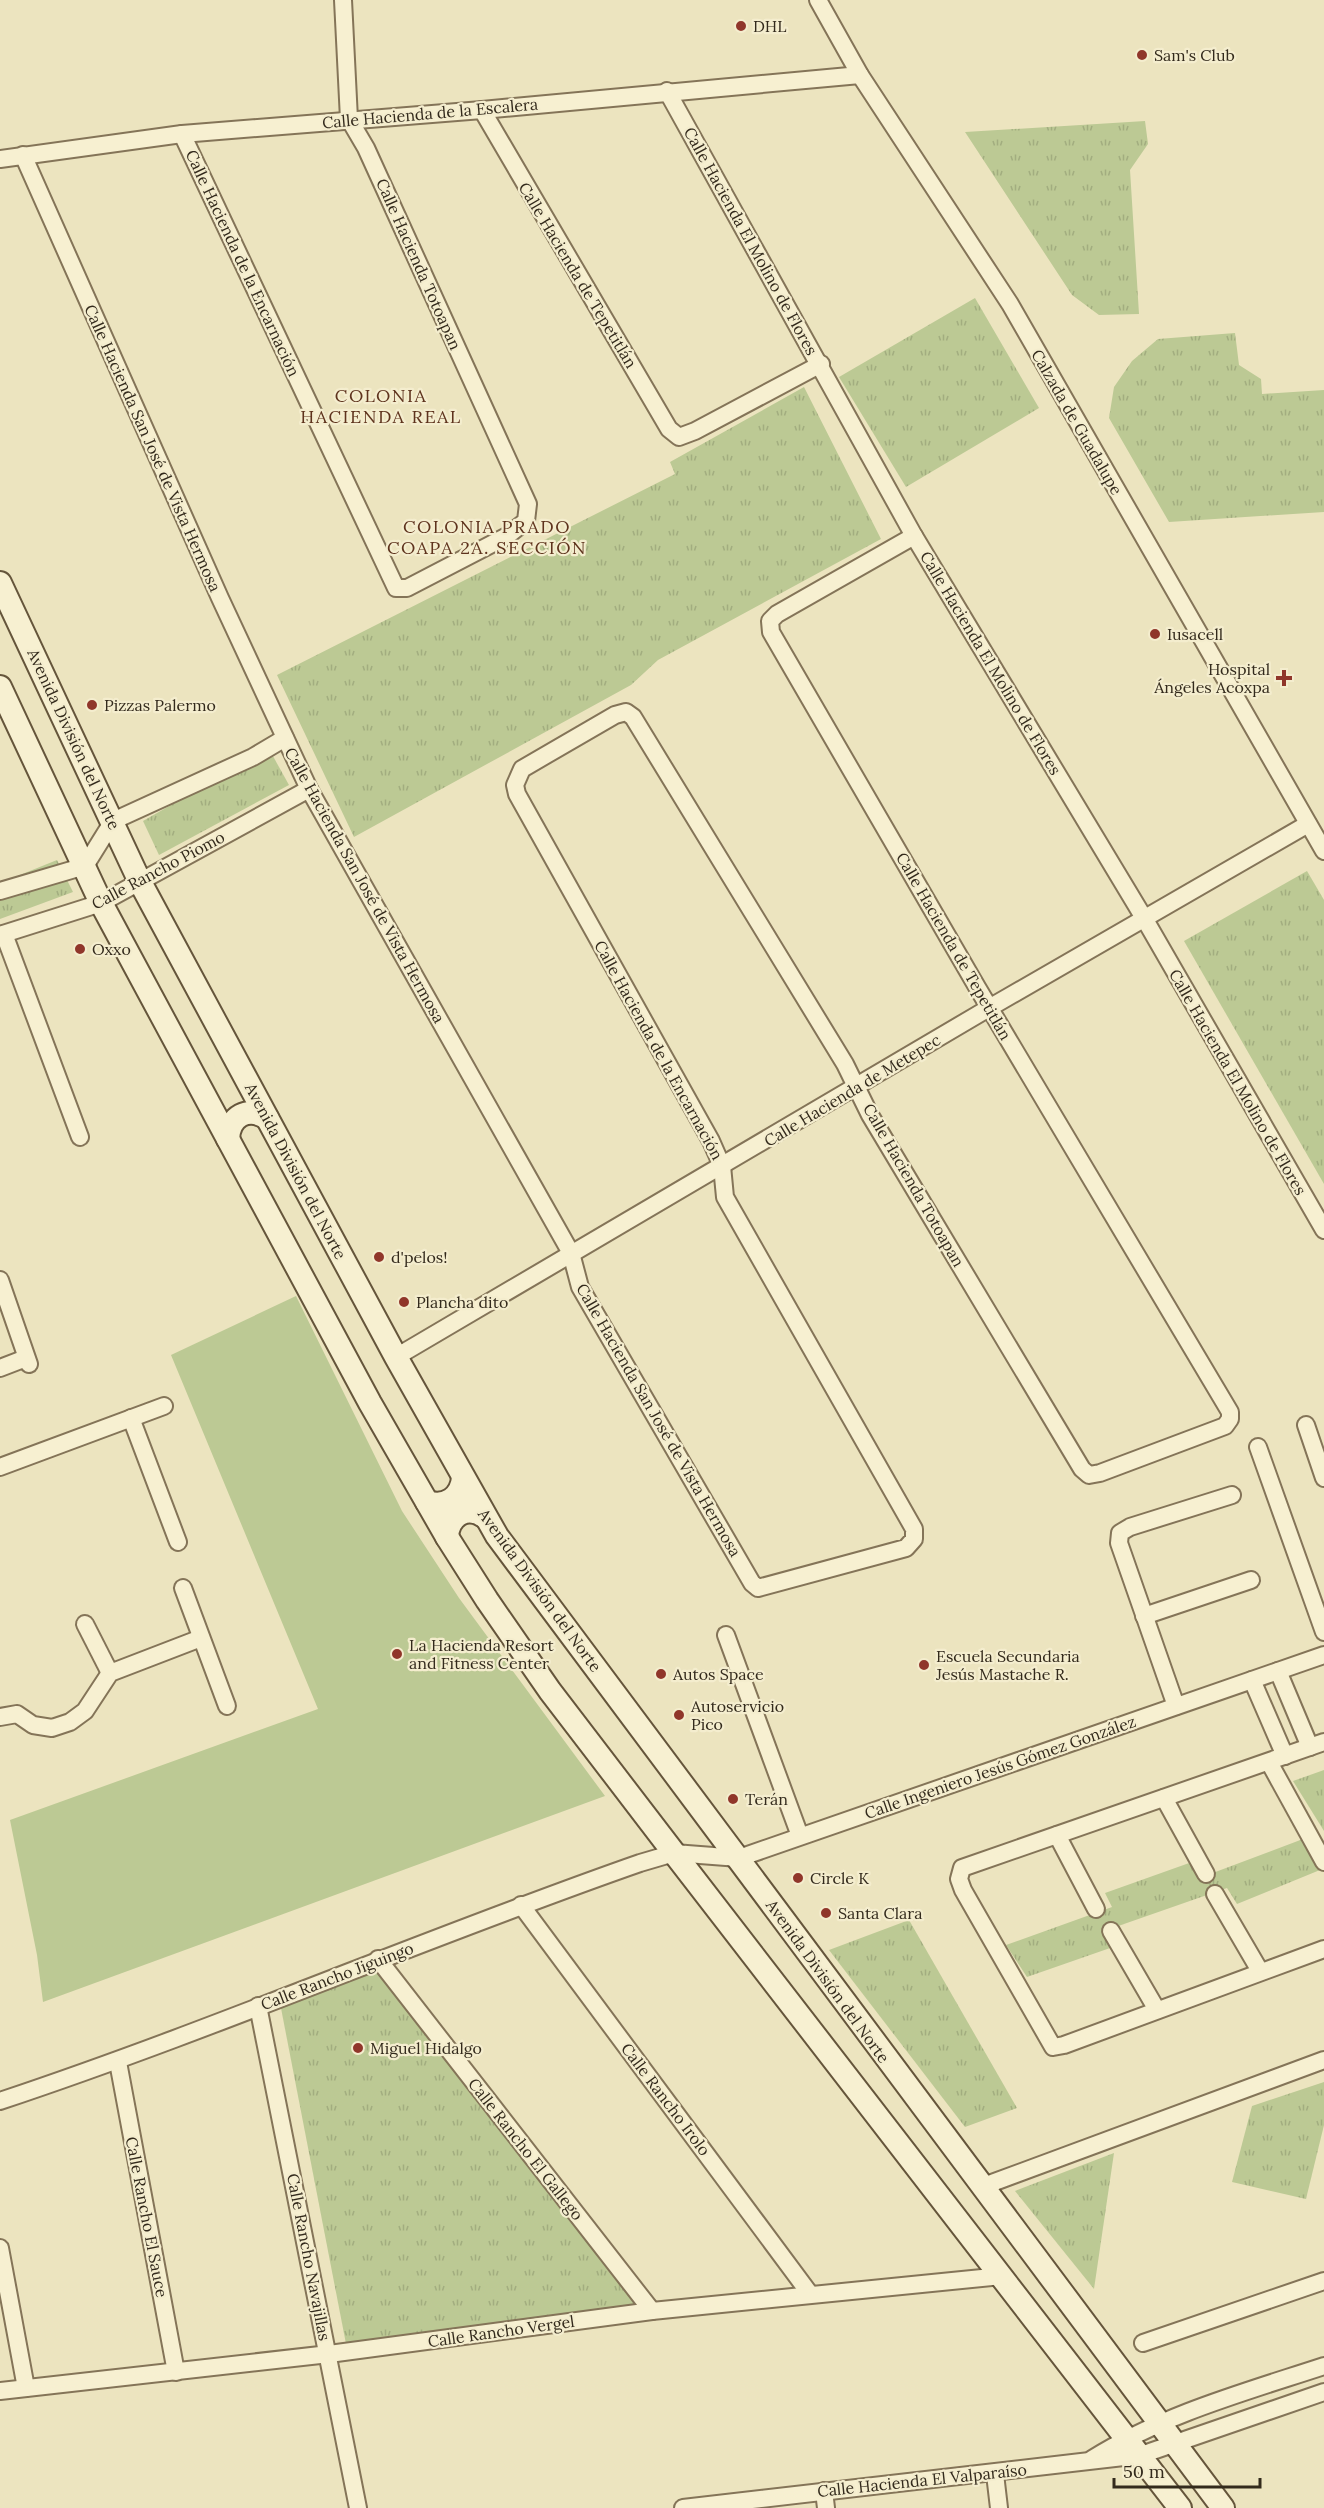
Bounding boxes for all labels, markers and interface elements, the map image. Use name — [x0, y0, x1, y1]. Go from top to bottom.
place label: DHL — [753, 16, 787, 36]
marker: DHL — [734, 19, 748, 33]
place label: Sam's Club — [1154, 45, 1235, 65]
marker: Sam's Club — [1135, 48, 1149, 62]
street label: Calle Hacienda de la Escalera — [321, 94, 539, 132]
street label: Calle Hacienda El Molino de Flores — [680, 124, 822, 358]
street label: Calle Hacienda de la Encarnación — [182, 147, 305, 380]
street label: Calle Hacienda Totoapan — [372, 175, 466, 353]
street label: Calle Hacienda de Tepetitlán — [515, 178, 642, 372]
street label: Calle Hacienda San José de Vista Hermosa — [80, 301, 226, 595]
street label: Calzada de Guadalupe — [1027, 346, 1127, 499]
district label: COLONIA HACIENDA REAL — [300, 384, 462, 428]
district label: COLONIA PRADO COAPA 2A. SECCIÓN — [387, 515, 587, 559]
street label: Calle Hacienda El Molino de Flores — [916, 548, 1066, 778]
place label: Iusacell — [1167, 624, 1223, 644]
marker: Iusacell — [1148, 627, 1162, 641]
street label: Avenida División del Norte — [23, 645, 125, 833]
place label: Hospital Ángeles Acoxpa — [1153, 659, 1270, 697]
marker: Hospital Ángeles Acoxpa — [1275, 669, 1293, 687]
place label: Pizzas Palermo — [104, 695, 216, 715]
marker: Pizzas Palermo — [85, 698, 99, 712]
street label: Calle Hacienda San José de Vista Hermosa — [281, 744, 449, 1026]
street label: Calle Rancho Piomo — [88, 826, 228, 914]
street label: Calle Hacienda de Tepetitlán — [892, 849, 1016, 1044]
street label: Calle Hacienda de la Encarnación — [590, 937, 728, 1163]
place label: Oxxo — [92, 939, 131, 959]
marker: Oxxo — [73, 942, 87, 956]
street label: Calle Hacienda El Molino de Flores — [1165, 966, 1311, 1198]
street label: Calle Hacienda de Metepec — [760, 1029, 944, 1151]
street label: Avenida División del Norte — [240, 1079, 351, 1263]
street label: Calle Hacienda Totoapan — [859, 1100, 969, 1270]
place label: d'pelos! — [391, 1247, 448, 1267]
marker: d'pelos! — [372, 1250, 386, 1264]
street label: Calle Hacienda San José de Vista Hermosa — [572, 1280, 746, 1560]
place label: Plancha dito — [416, 1292, 508, 1312]
marker: Plancha dito — [397, 1295, 411, 1309]
street label: Avenida División del Norte — [473, 1504, 606, 1676]
place label: La Hacienda Resort and Fitness Center — [409, 1635, 555, 1673]
place label: Escuela Secundaria Jesús Mastache R. — [935, 1646, 1080, 1684]
marker: La Hacienda Resort and Fitness Center — [390, 1647, 404, 1661]
marker: Escuela Secundaria Jesús Mastache R. — [917, 1658, 931, 1672]
place label: Autos Space — [672, 1664, 764, 1684]
marker: Autos Space — [654, 1667, 668, 1681]
place label: Autoservicio Pico — [690, 1696, 784, 1734]
marker: Autoservicio Pico — [672, 1708, 686, 1722]
street label: Calle Ingeniero Jesús Gómez González — [862, 1711, 1138, 1823]
place label: Terán — [745, 1789, 788, 1809]
marker: Terán — [726, 1792, 740, 1806]
place label: Circle K — [810, 1868, 869, 1888]
marker: Circle K — [791, 1871, 805, 1885]
street label: Avenida División del Norte — [761, 1895, 894, 2067]
place label: Santa Clara — [838, 1903, 922, 1923]
marker: Santa Clara — [819, 1906, 833, 1920]
street label: Calle Rancho Jiguingo — [258, 1938, 416, 2014]
place label: Miguel Hidalgo — [370, 2038, 482, 2058]
street label: Calle Rancho Irolo — [617, 2039, 715, 2159]
marker: Miguel Hidalgo — [351, 2041, 365, 2055]
street label: Calle Rancho El Gallego — [464, 2074, 588, 2224]
street label: Calle Rancho El Sauce — [122, 2135, 172, 2299]
street label: Calle Rancho Navajillas — [283, 2172, 335, 2342]
street label: Calle Rancho Vergel — [426, 2311, 576, 2351]
scale bar — [1114, 2451, 1260, 2489]
street label: Calle Hacienda El Valparaíso — [816, 2459, 1028, 2501]
text: 50 m — [1123, 2460, 1165, 2483]

